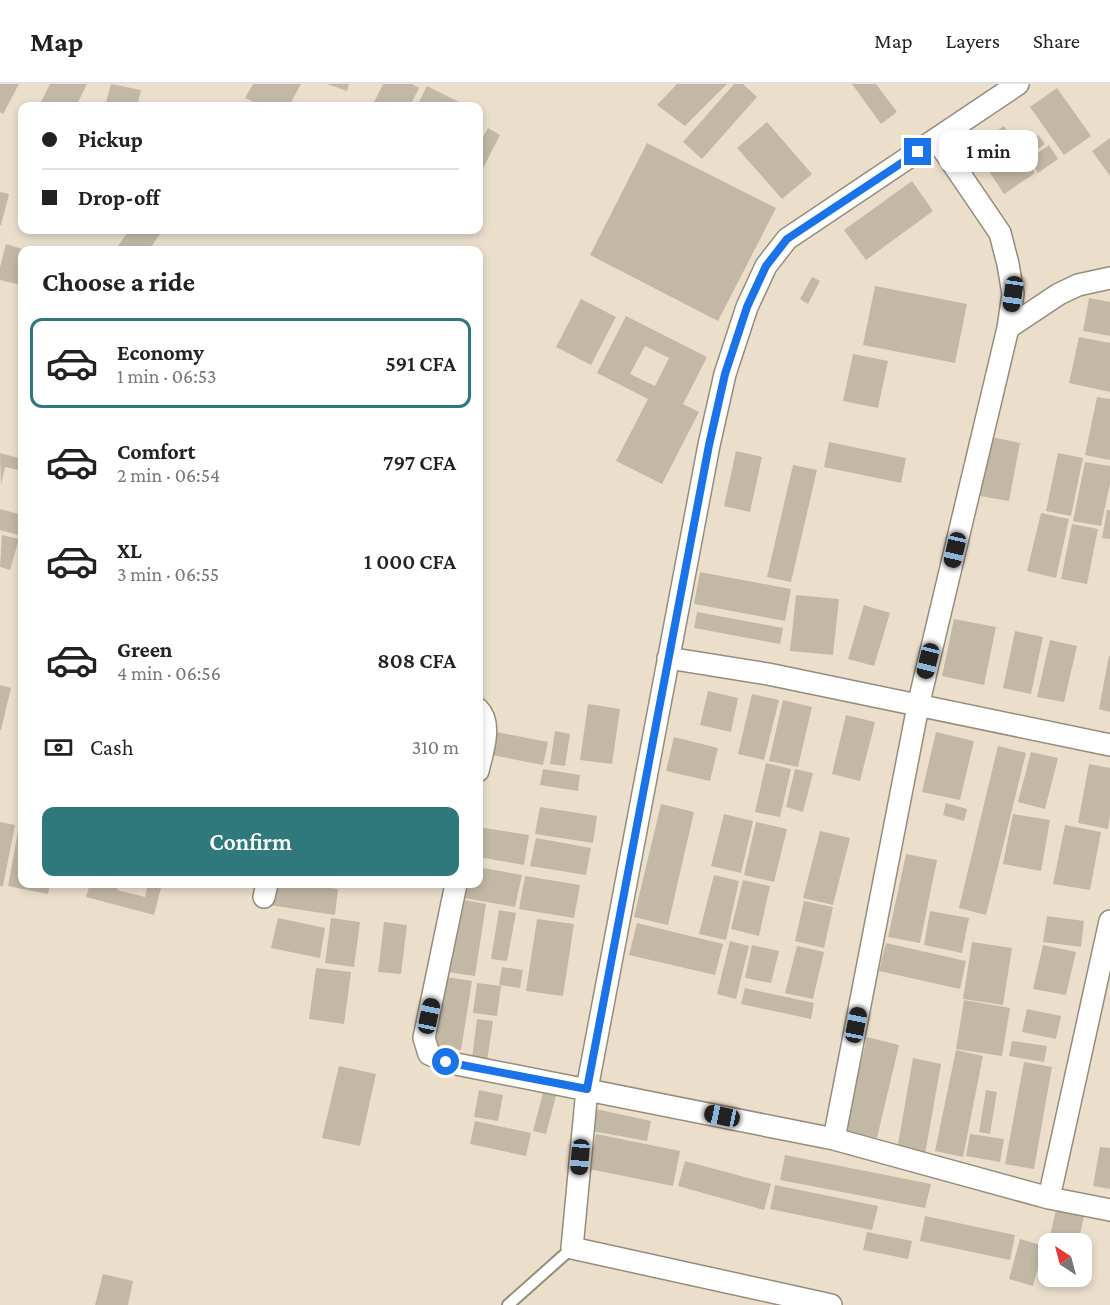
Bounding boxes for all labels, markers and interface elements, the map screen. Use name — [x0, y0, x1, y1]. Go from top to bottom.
text: Map — [30, 26, 83, 57]
text: Map — [874, 29, 913, 53]
text: Layers — [946, 29, 1000, 53]
text: Share — [1033, 29, 1080, 53]
text: Pickup — [78, 127, 143, 152]
callout: 1 min — [939, 131, 1038, 173]
route end — [904, 138, 931, 165]
text: 1 min — [966, 140, 1011, 162]
text: Drop-off — [78, 185, 160, 210]
text: Choose a ride — [42, 267, 195, 297]
car — [1002, 275, 1024, 313]
icon: car — [45, 336, 99, 390]
text: Economy — [117, 340, 204, 365]
text: 591 CFA — [385, 351, 456, 376]
text: 1 min · 06:53 — [117, 365, 216, 387]
icon: car — [45, 435, 99, 489]
text: Comfort — [117, 439, 195, 464]
text: 797 CFA — [383, 450, 456, 475]
text: 2 min · 06:54 — [117, 464, 220, 486]
car — [942, 530, 968, 570]
icon: car — [45, 534, 99, 588]
text: XL — [117, 538, 142, 563]
text: 1 000 CFA — [364, 549, 456, 574]
text: 3 min · 06:55 — [117, 563, 219, 585]
icon: car — [45, 633, 99, 687]
text: Green — [117, 637, 173, 662]
car — [915, 641, 941, 681]
text: 808 CFA — [377, 648, 456, 673]
text: 4 min · 06:56 — [117, 662, 221, 684]
icon: cash — [42, 731, 75, 764]
text: Cash — [90, 735, 134, 760]
text: 310 m — [412, 736, 459, 758]
button: Confirm — [42, 807, 459, 876]
car — [416, 997, 442, 1035]
car — [844, 1006, 868, 1044]
route start — [432, 1048, 459, 1075]
car — [703, 1103, 741, 1129]
car — [569, 1138, 591, 1176]
north arrow — [1038, 1233, 1092, 1287]
map controls — [1038, 1233, 1092, 1287]

